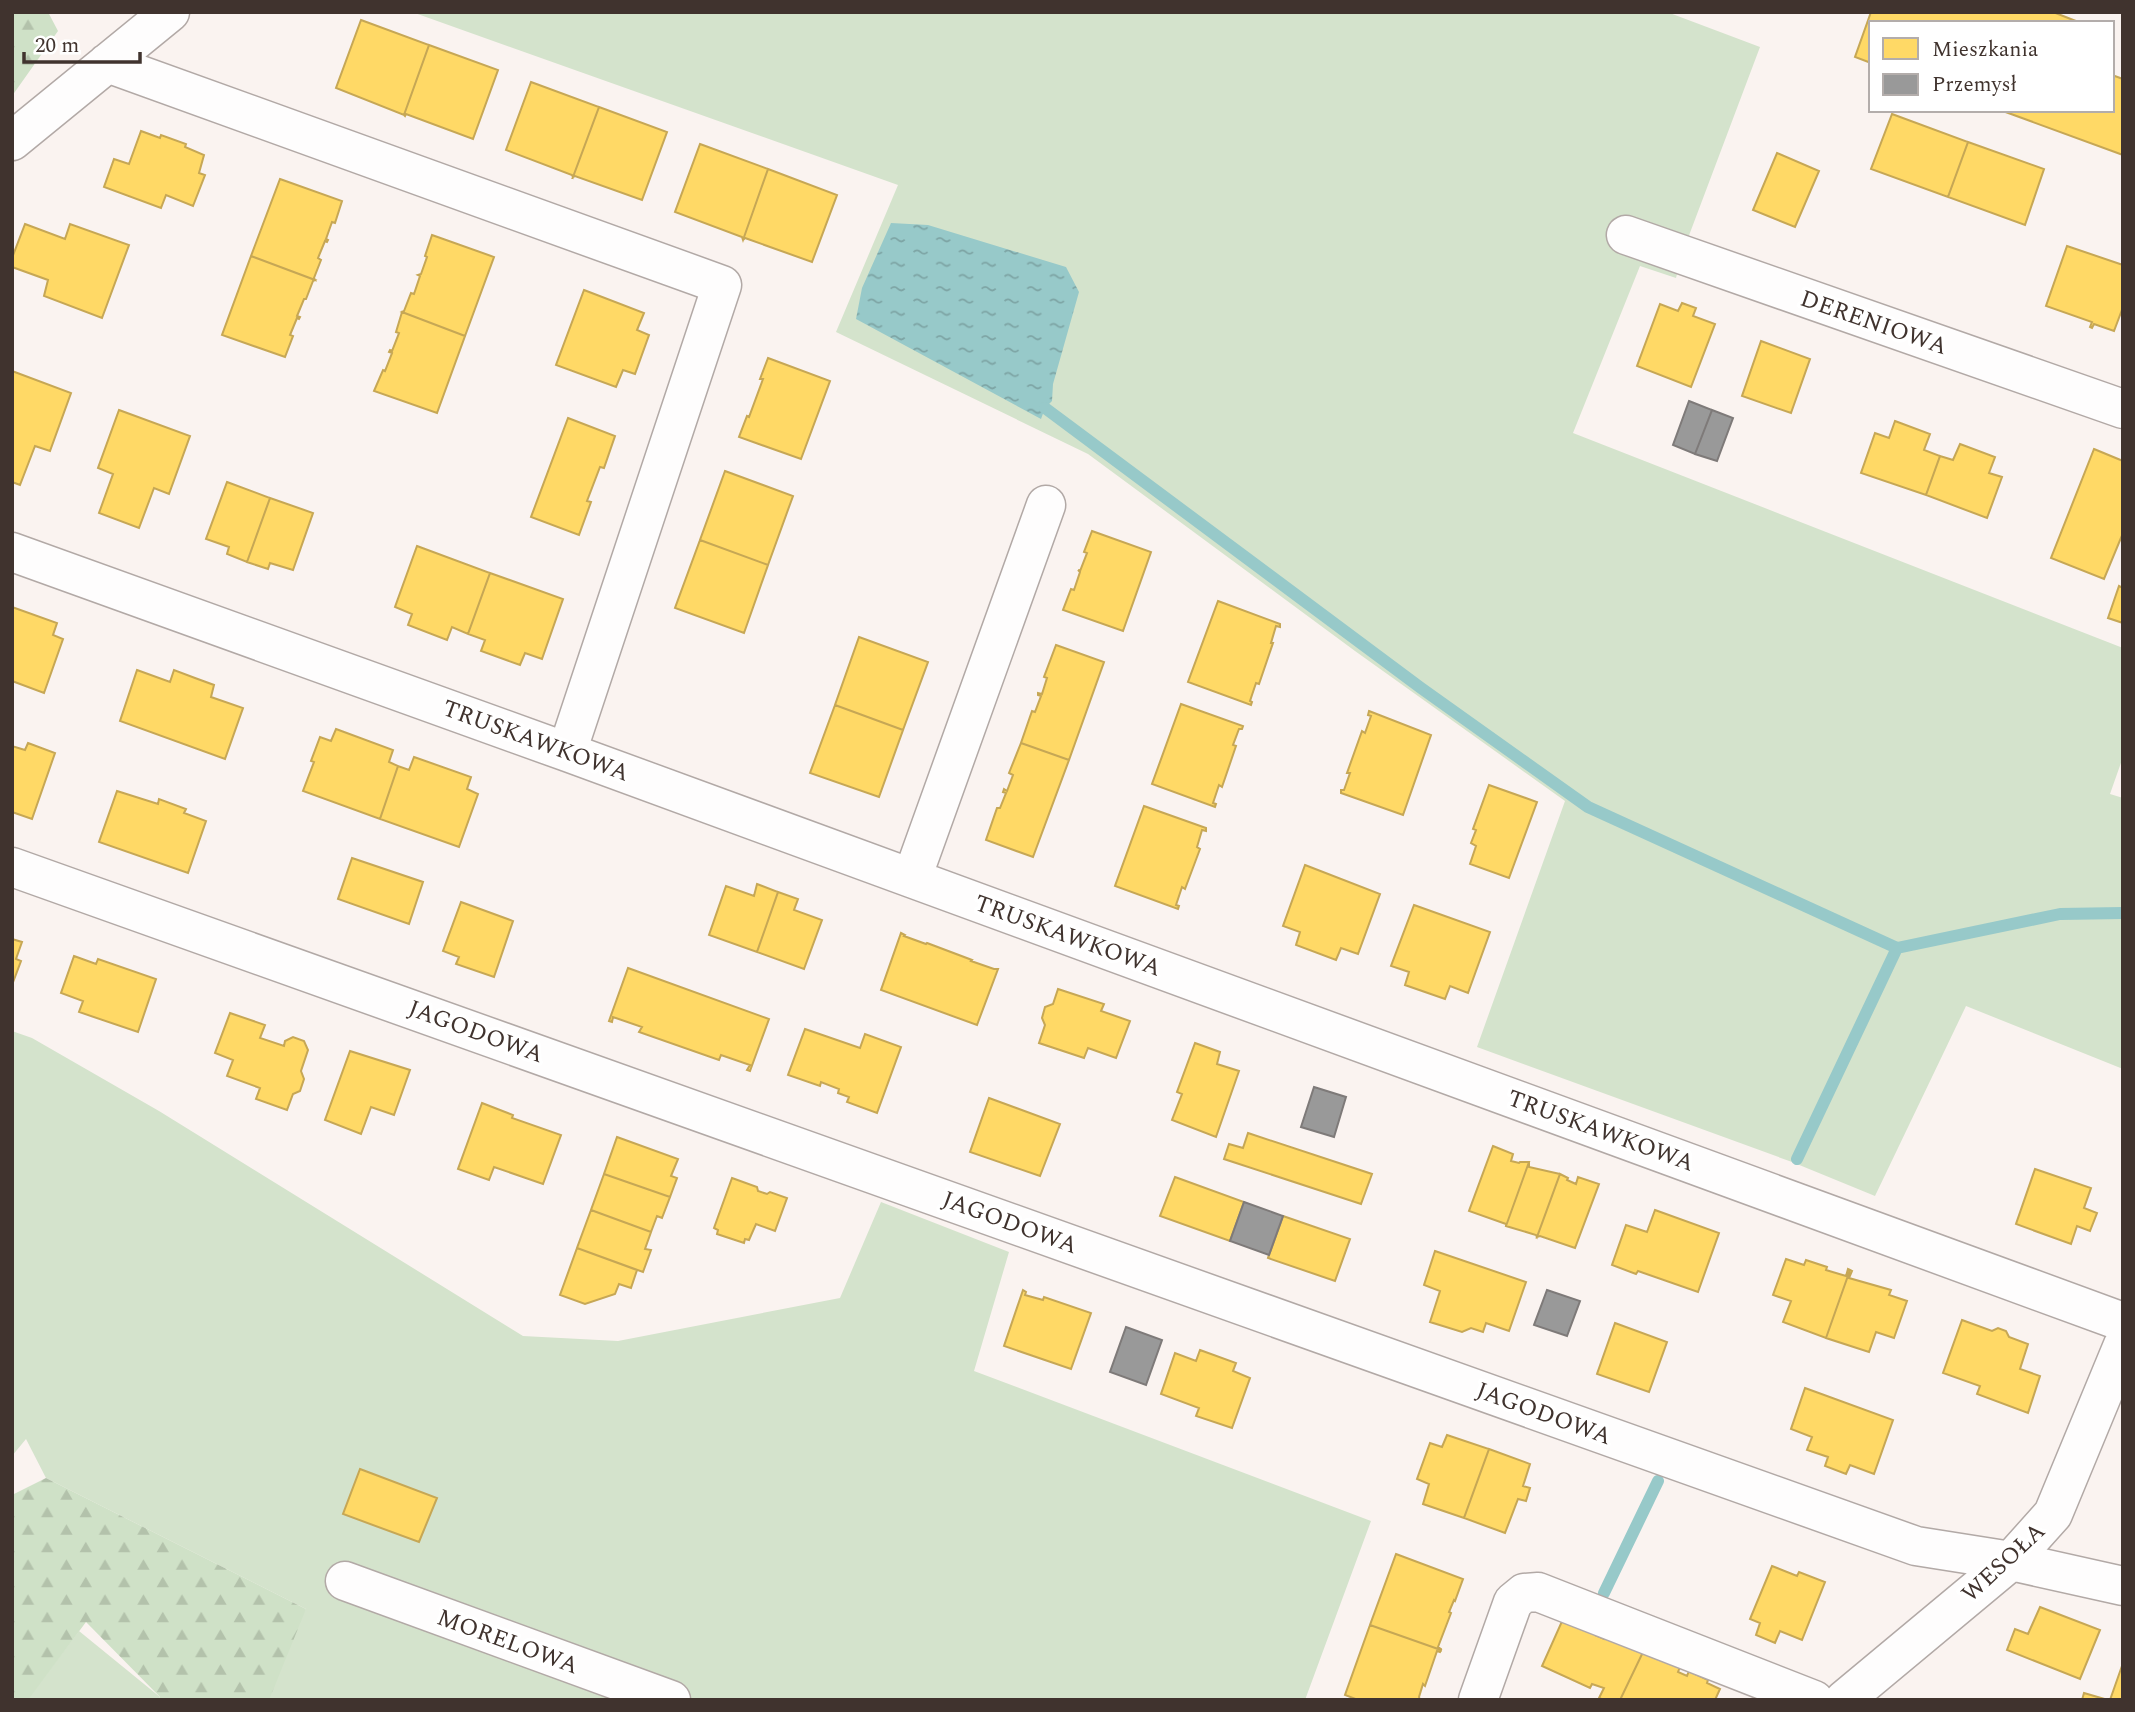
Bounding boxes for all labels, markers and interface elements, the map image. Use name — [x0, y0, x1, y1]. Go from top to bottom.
scale bar — [24, 21, 140, 65]
legend — [1869, 21, 2114, 112]
text: 20 m — [35, 30, 79, 62]
text: Mieszkania — [1932, 34, 2039, 66]
text: Przemysł — [1932, 69, 2017, 101]
street label: DERENIOWA — [1795, 281, 1952, 365]
street label: TRUSKAWKOWA — [437, 690, 634, 791]
street label: TRUSKAWKOWA — [969, 885, 1166, 986]
street label: JAGODOWA — [403, 991, 548, 1073]
street label: TRUSKAWKOWA — [1502, 1080, 1699, 1181]
street label: JAGODOWA — [937, 1182, 1082, 1264]
street label: JAGODOWA — [1471, 1373, 1616, 1455]
street label: WESOŁA — [1953, 1514, 2054, 1611]
street label: MORELOWA — [432, 1600, 584, 1684]

